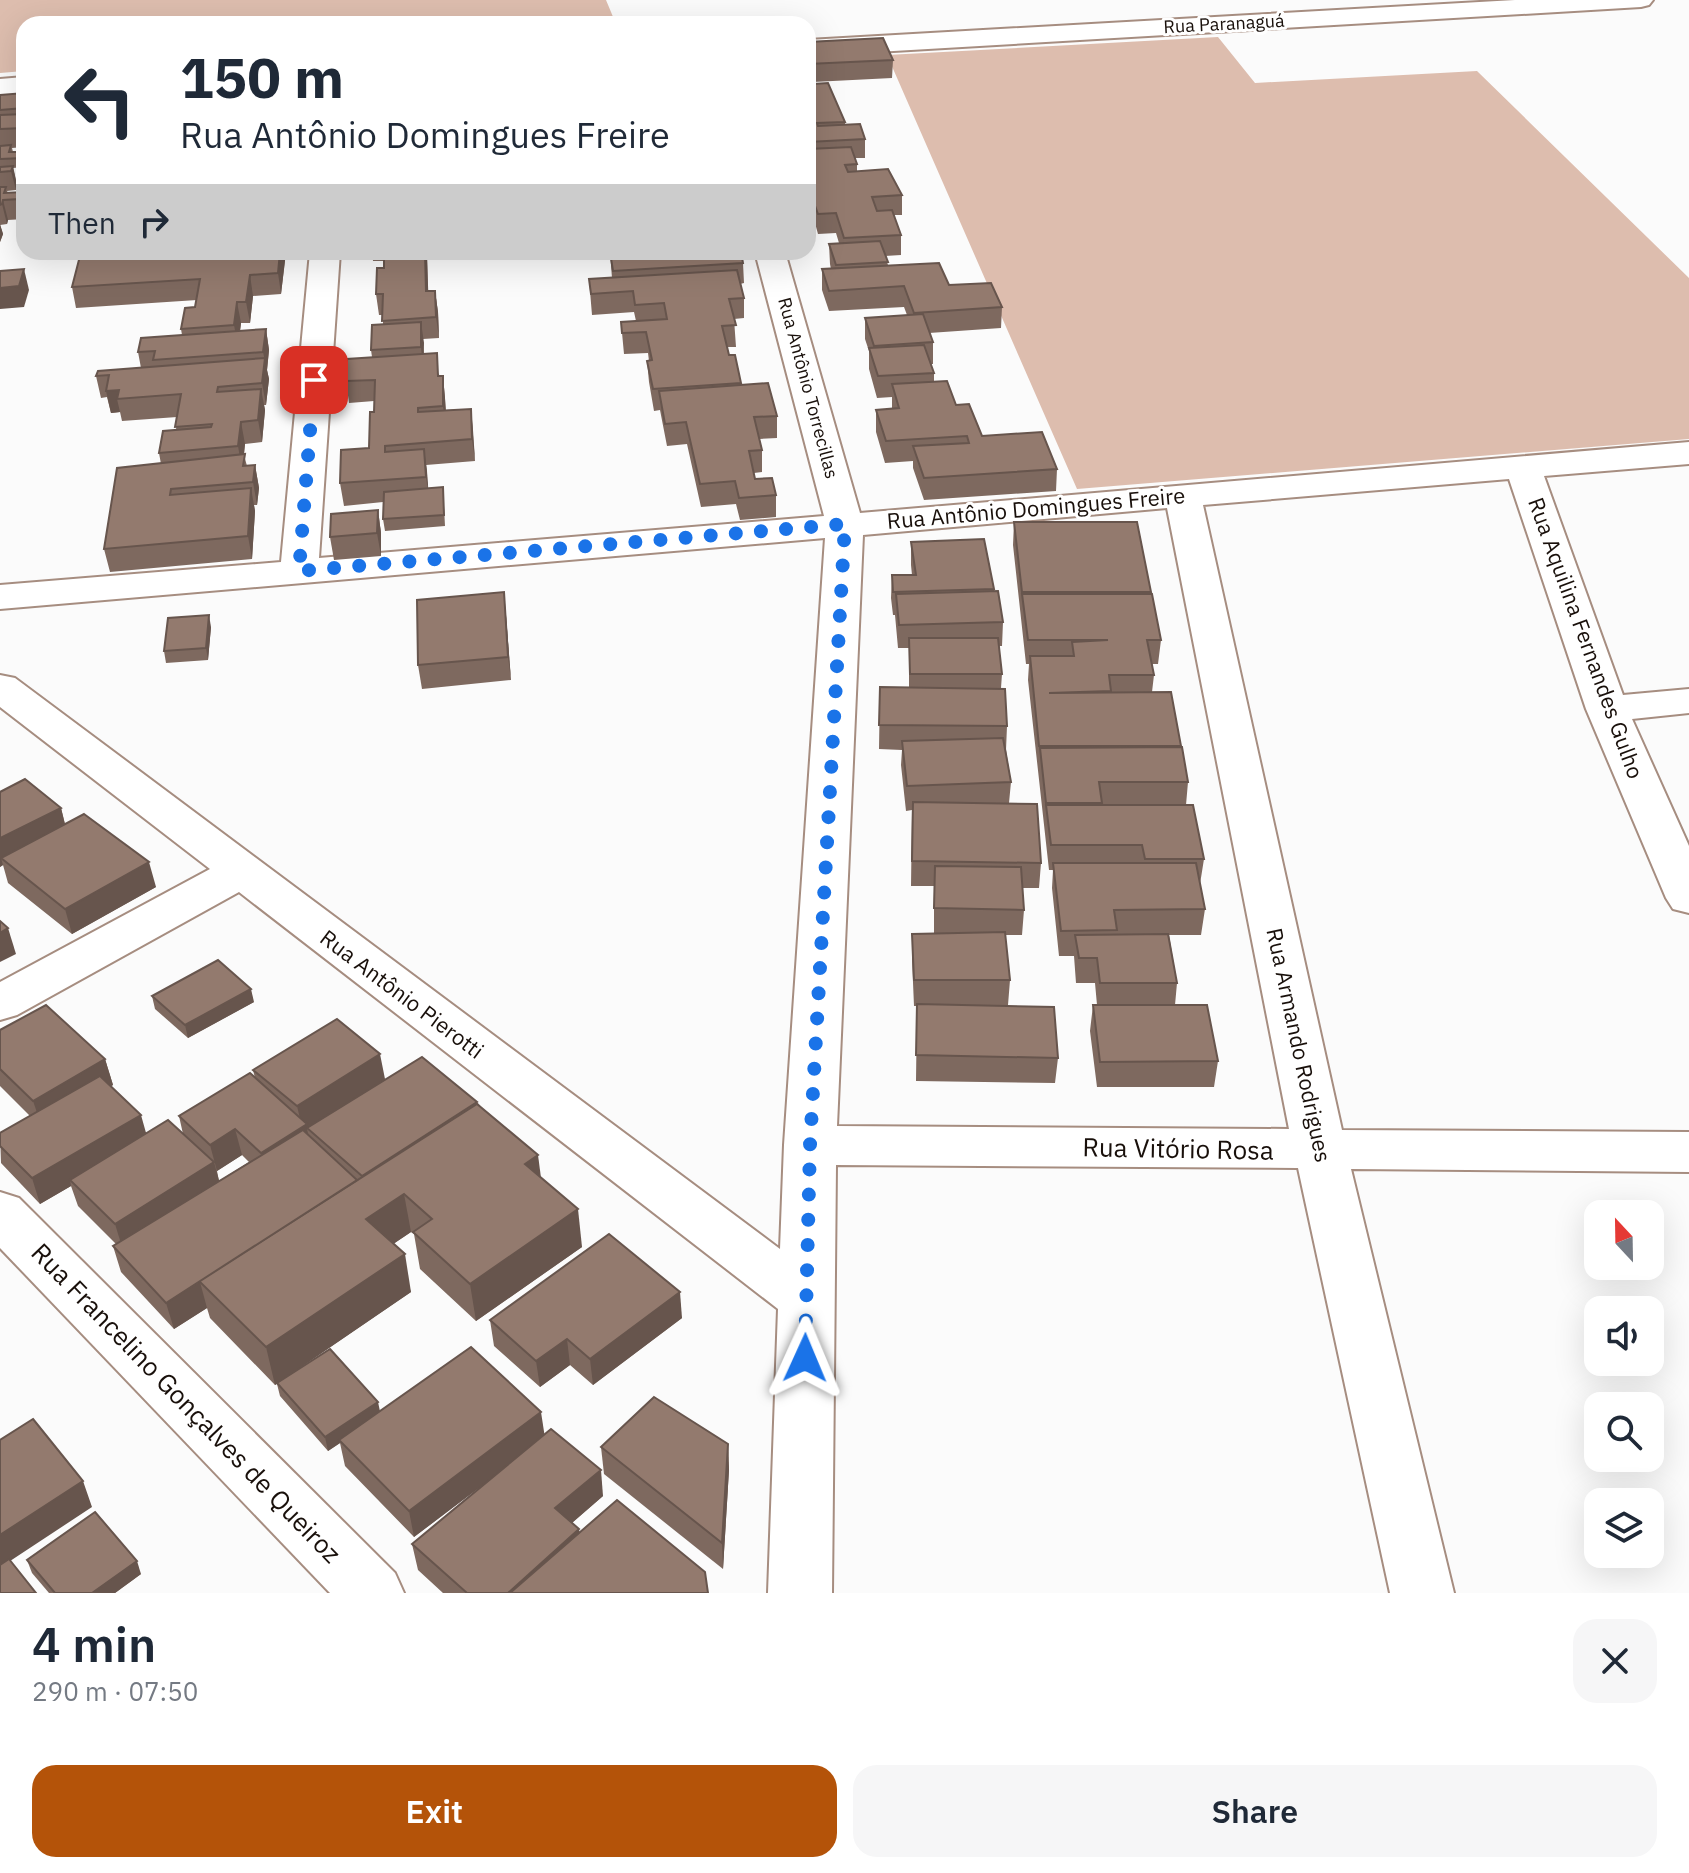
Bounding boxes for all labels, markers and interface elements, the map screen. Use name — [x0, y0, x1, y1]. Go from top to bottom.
street label: Rua Paranaguá — [1163, 9, 1285, 38]
text: 150 m — [180, 41, 344, 113]
icon: left — [48, 48, 152, 152]
text: Rua Antônio Domingues Freire — [180, 111, 670, 158]
icon: right — [132, 200, 176, 244]
text: Then — [48, 203, 116, 242]
street label: Rua Antônio Torrecillas — [773, 295, 844, 481]
pin — [280, 346, 348, 414]
icon: arrive — [292, 358, 336, 402]
street label: Rua Antônio Domingues Freire — [886, 480, 1186, 535]
street label: Rua Aquilina Fernandes Gulho — [1522, 493, 1651, 782]
street label: Rua Antônio Pierotti — [315, 923, 490, 1065]
street label: Rua Armando Rodrigues — [1260, 925, 1338, 1165]
street label: Rua Vitório Rosa — [1082, 1129, 1274, 1167]
north arrow — [1584, 1200, 1664, 1280]
map controls — [1584, 1200, 1664, 1568]
street label: Rua Francelino Gonçalves de Queiroz — [24, 1235, 349, 1569]
button: sound — [1584, 1296, 1664, 1376]
position arrow — [763, 1316, 847, 1400]
button: search — [1584, 1392, 1664, 1472]
button: layers — [1584, 1488, 1664, 1568]
text: 4 min — [32, 1613, 156, 1675]
button: close — [1573, 1619, 1657, 1703]
text: 290 m · 07:50 — [32, 1674, 198, 1708]
button: Exit — [32, 1765, 837, 1857]
button: Share — [853, 1765, 1657, 1857]

